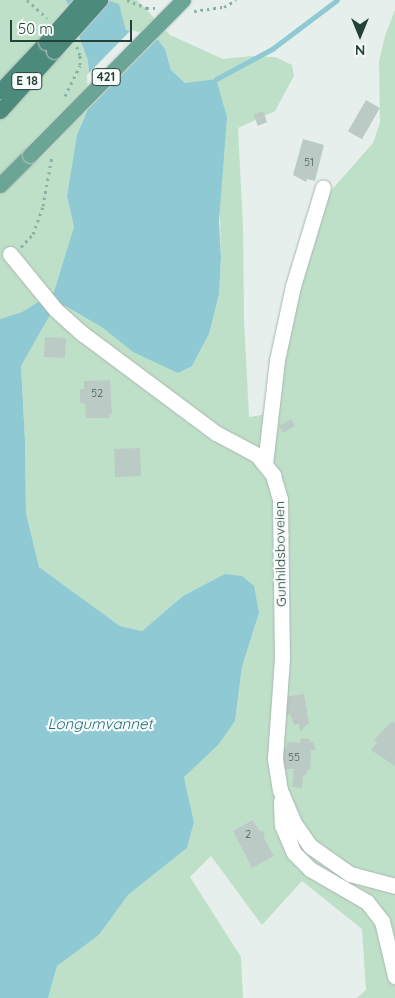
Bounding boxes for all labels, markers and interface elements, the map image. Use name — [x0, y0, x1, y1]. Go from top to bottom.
scale bar — [12, 10, 135, 42]
north arrow — [335, 10, 385, 60]
text: 50 m — [18, 19, 53, 38]
text: N — [355, 41, 365, 59]
road number: 421 — [91, 68, 121, 86]
road number: E 18 — [11, 72, 43, 90]
house number: 51 — [304, 155, 314, 169]
house number: 52 — [91, 386, 103, 400]
street label: Gunhildsboveien — [271, 501, 289, 607]
water label: Longumvannet — [48, 715, 152, 733]
house number: 55 — [288, 750, 300, 764]
house number: 2 — [245, 827, 251, 841]

